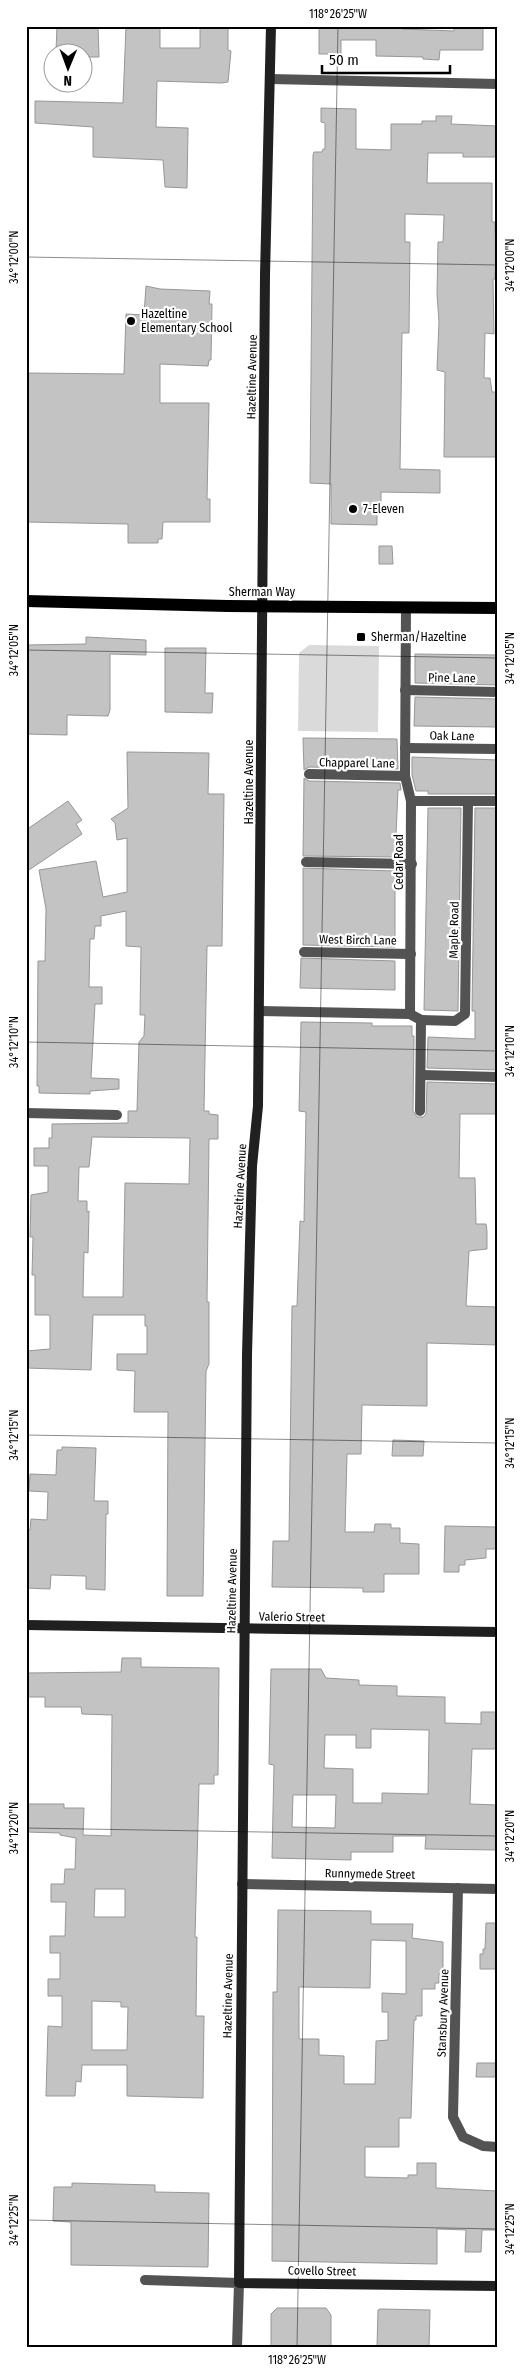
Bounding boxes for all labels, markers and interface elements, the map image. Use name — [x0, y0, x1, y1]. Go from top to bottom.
text: 118°26'25"W — [309, 7, 367, 21]
north arrow — [42, 42, 92, 92]
scale bar — [322, 42, 449, 74]
text: 50 m — [329, 51, 359, 69]
text: N — [63, 72, 72, 89]
text: 34°12'00"N — [7, 230, 21, 284]
text: 34°12'00"N — [503, 238, 517, 292]
place label: Hazeltine Elementary School — [141, 307, 232, 335]
marker: Hazeltine Elementary School — [125, 315, 137, 327]
street label: Hazeltine Avenue — [244, 334, 260, 420]
place label: 7-Eleven — [363, 502, 404, 516]
marker: 7-Eleven — [347, 503, 359, 515]
street label: Sherman Way — [229, 585, 296, 599]
text: 34°12'05"N — [7, 624, 21, 676]
place label: Sherman/Hazeltine — [371, 630, 467, 644]
marker: Sherman/Hazeltine — [355, 631, 367, 643]
text: 34°12'05"N — [503, 632, 517, 684]
street label: Pine Lane — [428, 671, 476, 685]
street label: Oak Lane — [429, 729, 475, 743]
street label: Hazeltine Avenue — [242, 739, 256, 825]
street label: Chapparel Lane — [319, 755, 395, 771]
street label: Cedar Road — [392, 834, 406, 890]
street label: Maple Road — [446, 901, 462, 959]
street label: West Birch Lane — [319, 932, 397, 948]
text: 34°12'10"N — [7, 1016, 21, 1068]
text: 34°12'10"N — [503, 1025, 517, 1077]
street label: Hazeltine Avenue — [231, 1143, 249, 1229]
text: 34°12'15"N — [7, 1410, 21, 1460]
text: 34°12'15"N — [503, 1418, 517, 1468]
street label: Hazeltine Avenue — [224, 1548, 240, 1634]
street label: Valerio Street — [259, 1609, 325, 1625]
text: 34°12'20"N — [7, 1802, 21, 1854]
text: 34°12'20"N — [503, 1810, 517, 1862]
street label: Runnymede Street — [325, 1866, 415, 1882]
street label: Hazeltine Avenue — [220, 1953, 236, 2039]
street label: Stansbury Avenue — [434, 1969, 452, 2057]
text: 34°12'25"N — [7, 2194, 21, 2246]
text: 34°12'25"N — [503, 2203, 517, 2255]
street label: Covello Street — [288, 2263, 356, 2279]
text: 118°26'25"W — [268, 2353, 326, 2367]

